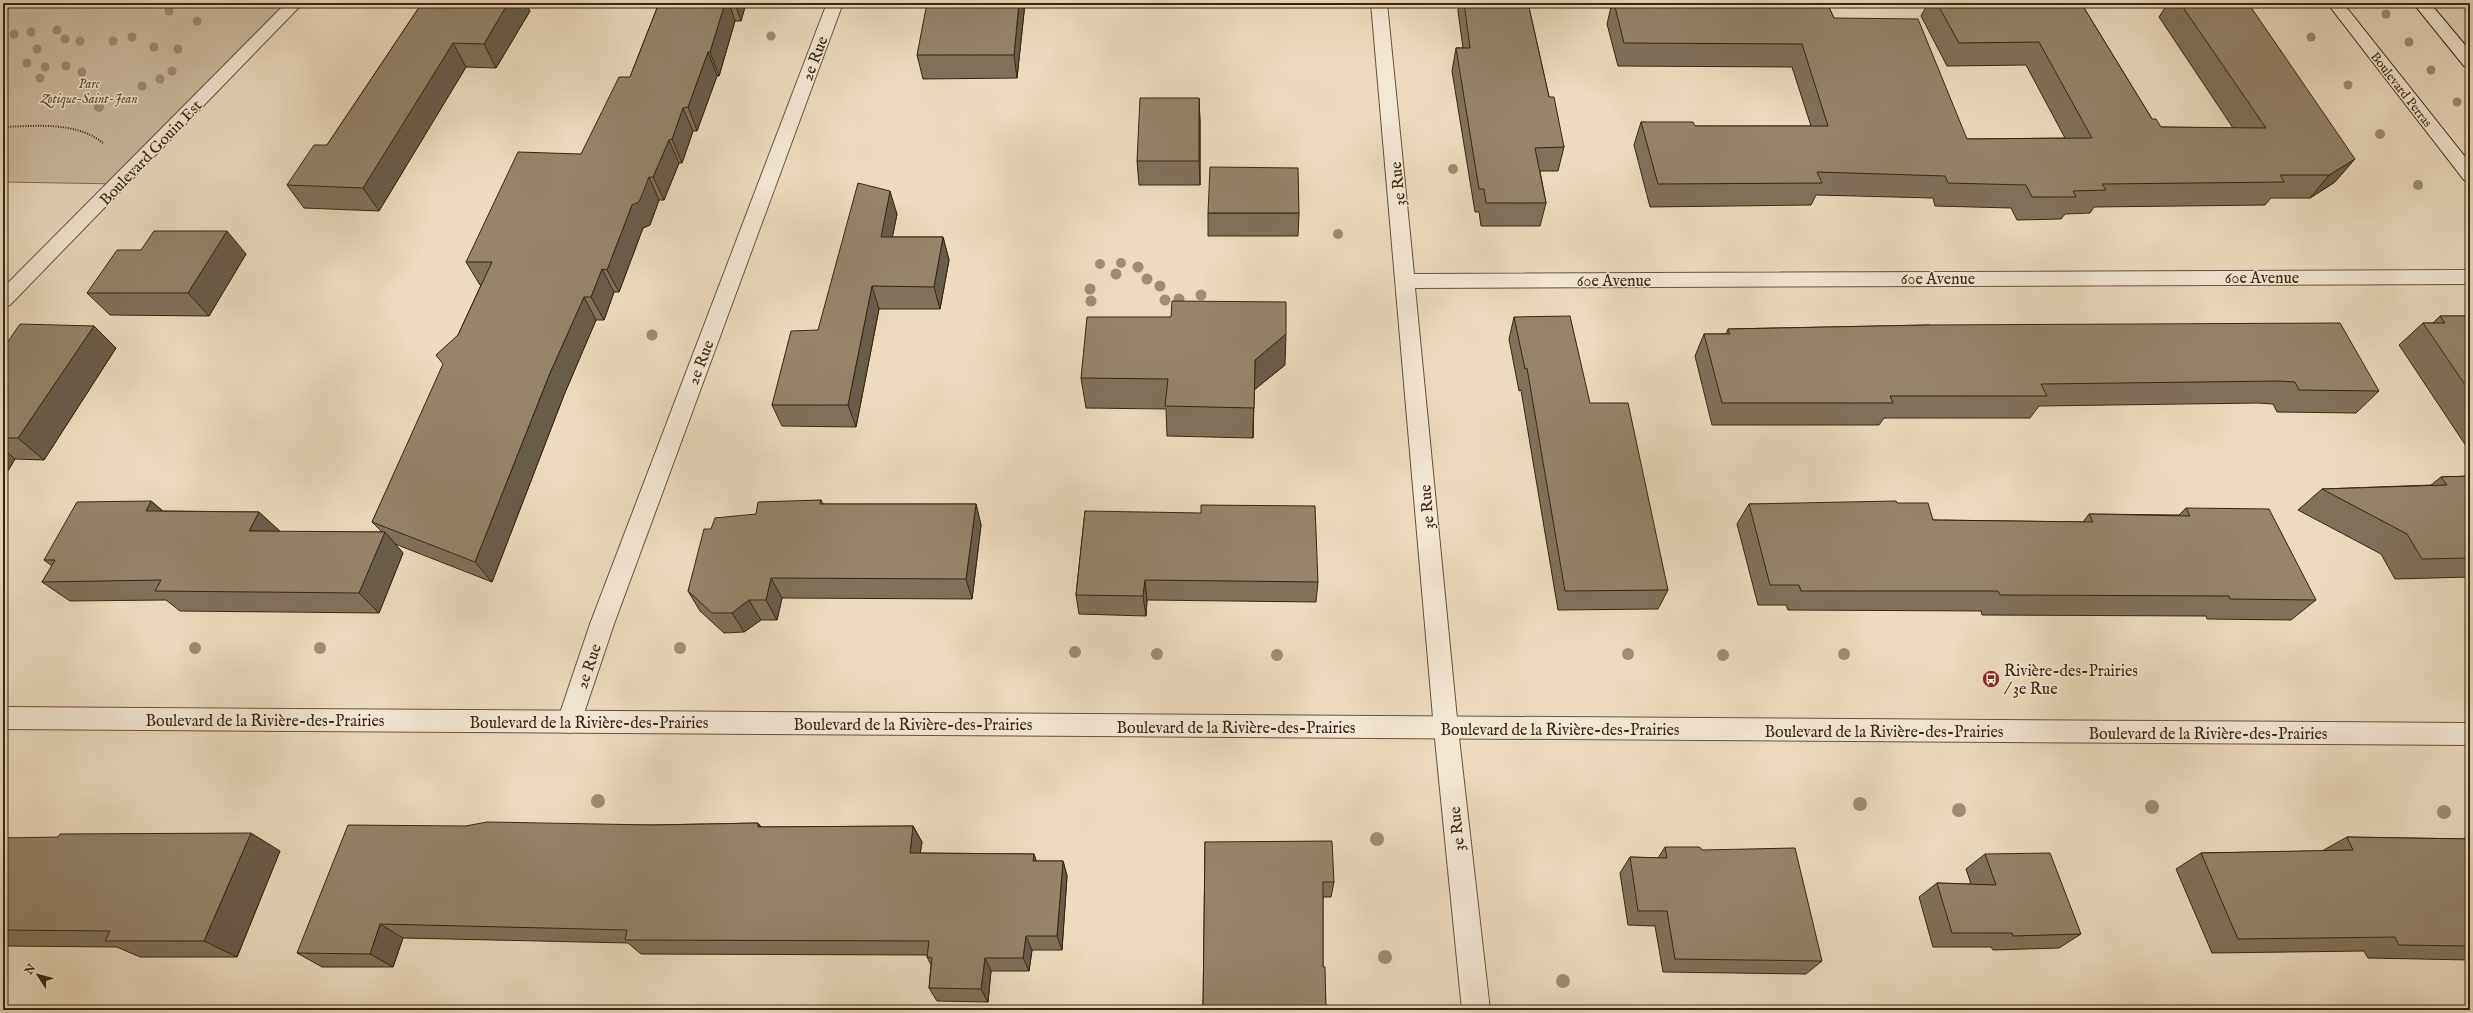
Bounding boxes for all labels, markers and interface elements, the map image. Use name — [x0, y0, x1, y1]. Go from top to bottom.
street label: 2e Rue — [798, 34, 833, 84]
street label: Boulevard Perras — [2366, 49, 2436, 131]
park label: Parc Zotique-Saint-Jean — [39, 76, 138, 109]
street label: Boulevard Gouin Est — [96, 96, 207, 210]
street label: 3e Rue — [1387, 161, 1411, 207]
street label: 60e Avenue — [2225, 269, 2299, 289]
street label: 60e Avenue — [1901, 270, 1975, 290]
street label: 60e Avenue — [1577, 272, 1651, 292]
street label: 2e Rue — [684, 338, 719, 388]
street label: 3e Rue — [1416, 484, 1440, 530]
street label: 2e Rue — [573, 642, 607, 692]
place label: Rivière-des-Prairies / 3e Rue — [2004, 662, 2138, 700]
bus stop icon: Rivière-des-Prairies / 3e Rue — [1981, 669, 2001, 689]
street label: Boulevard de la Rivière-des-Prairies — [145, 712, 385, 732]
street label: Boulevard de la Rivière-des-Prairies — [469, 714, 709, 734]
street label: Boulevard de la Rivière-des-Prairies — [793, 716, 1033, 736]
street label: Boulevard de la Rivière-des-Prairies — [1116, 719, 1356, 739]
street label: Boulevard de la Rivière-des-Prairies — [1440, 721, 1680, 741]
street label: Boulevard de la Rivière-des-Prairies — [1764, 723, 2004, 743]
street label: Boulevard de la Rivière-des-Prairies — [2088, 725, 2328, 745]
street label: 3e Rue — [1446, 806, 1470, 852]
north arrow — [18, 955, 58, 995]
text: N — [22, 961, 39, 978]

